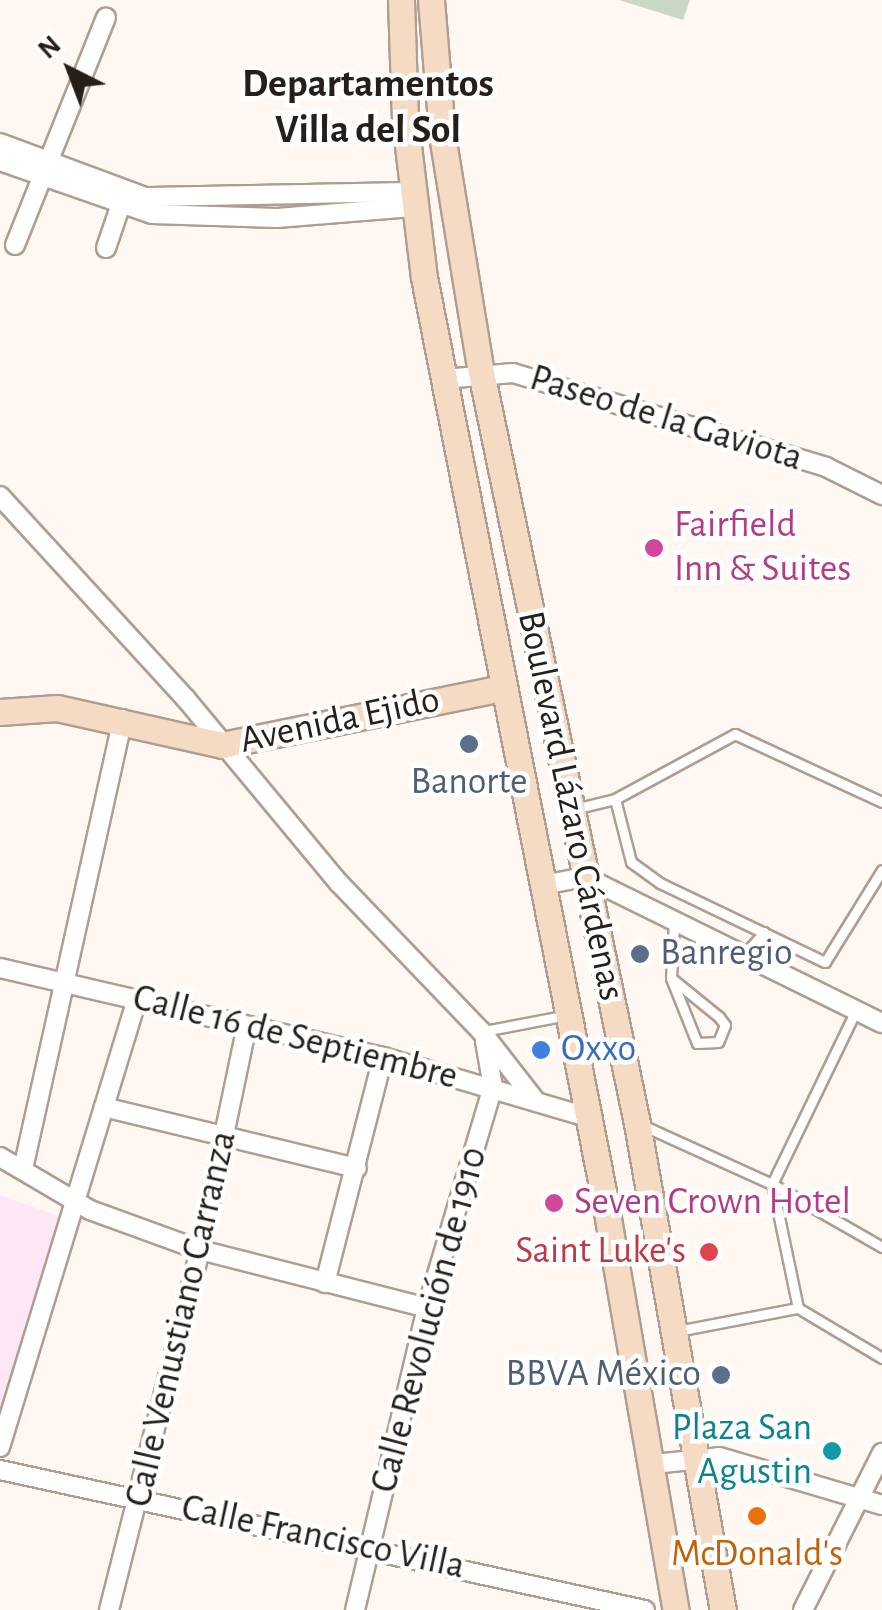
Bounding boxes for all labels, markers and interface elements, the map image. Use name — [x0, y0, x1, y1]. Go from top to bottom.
north arrow — [20, 20, 120, 120]
text: N — [33, 31, 67, 65]
district label: Departamentos Villa del Sol — [242, 60, 494, 154]
street label: Paseo de la Gaviota — [524, 356, 808, 482]
place label: Fairfield Inn & Suites — [674, 503, 851, 592]
marker: Fairfield Inn & Suites — [643, 537, 665, 559]
street label: Boulevard Lázaro Cárdenas — [506, 607, 634, 1005]
street label: Avenida Ejido — [236, 678, 444, 764]
marker: Banorte — [458, 733, 480, 755]
place label: Banorte — [411, 760, 527, 806]
place label: Banregio — [660, 931, 793, 977]
marker: Banregio — [629, 943, 651, 965]
street label: Calle 16 de Septiembre — [128, 976, 462, 1100]
place label: Oxxo — [561, 1027, 636, 1073]
marker: Oxxo — [530, 1039, 552, 1061]
street label: Calle Venustiano Carranza — [117, 1127, 247, 1511]
street label: Calle Revolución de 1910 — [362, 1142, 498, 1498]
place label: Seven Crown Hotel — [574, 1180, 851, 1226]
marker: Seven Crown Hotel — [543, 1192, 565, 1214]
place label: Saint Luke's — [515, 1229, 686, 1275]
marker: Saint Luke's — [696, 1239, 722, 1265]
place label: BBVA México — [506, 1352, 701, 1398]
marker: BBVA México — [710, 1364, 732, 1386]
place label: Plaza San Agustin — [672, 1406, 812, 1496]
marker: Plaza San Agustin — [821, 1440, 843, 1462]
street label: Calle Francisco Villa — [177, 1486, 469, 1590]
marker: McDonald's — [746, 1505, 768, 1527]
place label: McDonald's — [671, 1532, 843, 1578]

